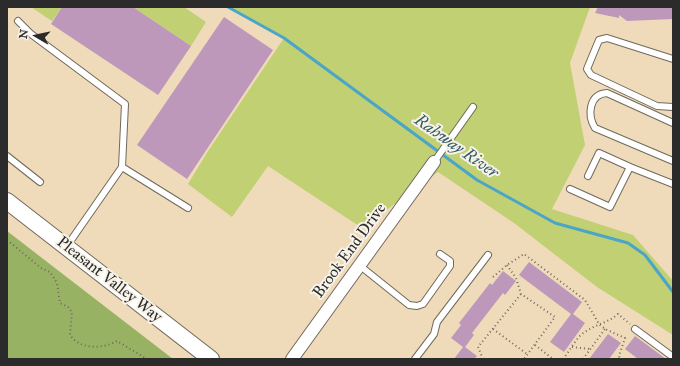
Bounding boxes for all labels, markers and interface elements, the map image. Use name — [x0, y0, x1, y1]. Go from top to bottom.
north arrow — [16, 16, 56, 56]
text: N — [17, 28, 31, 40]
water label: Rahway River — [410, 111, 502, 183]
street label: Brook End Drive — [309, 200, 391, 302]
street label: Pleasant Valley Way — [53, 233, 165, 327]

